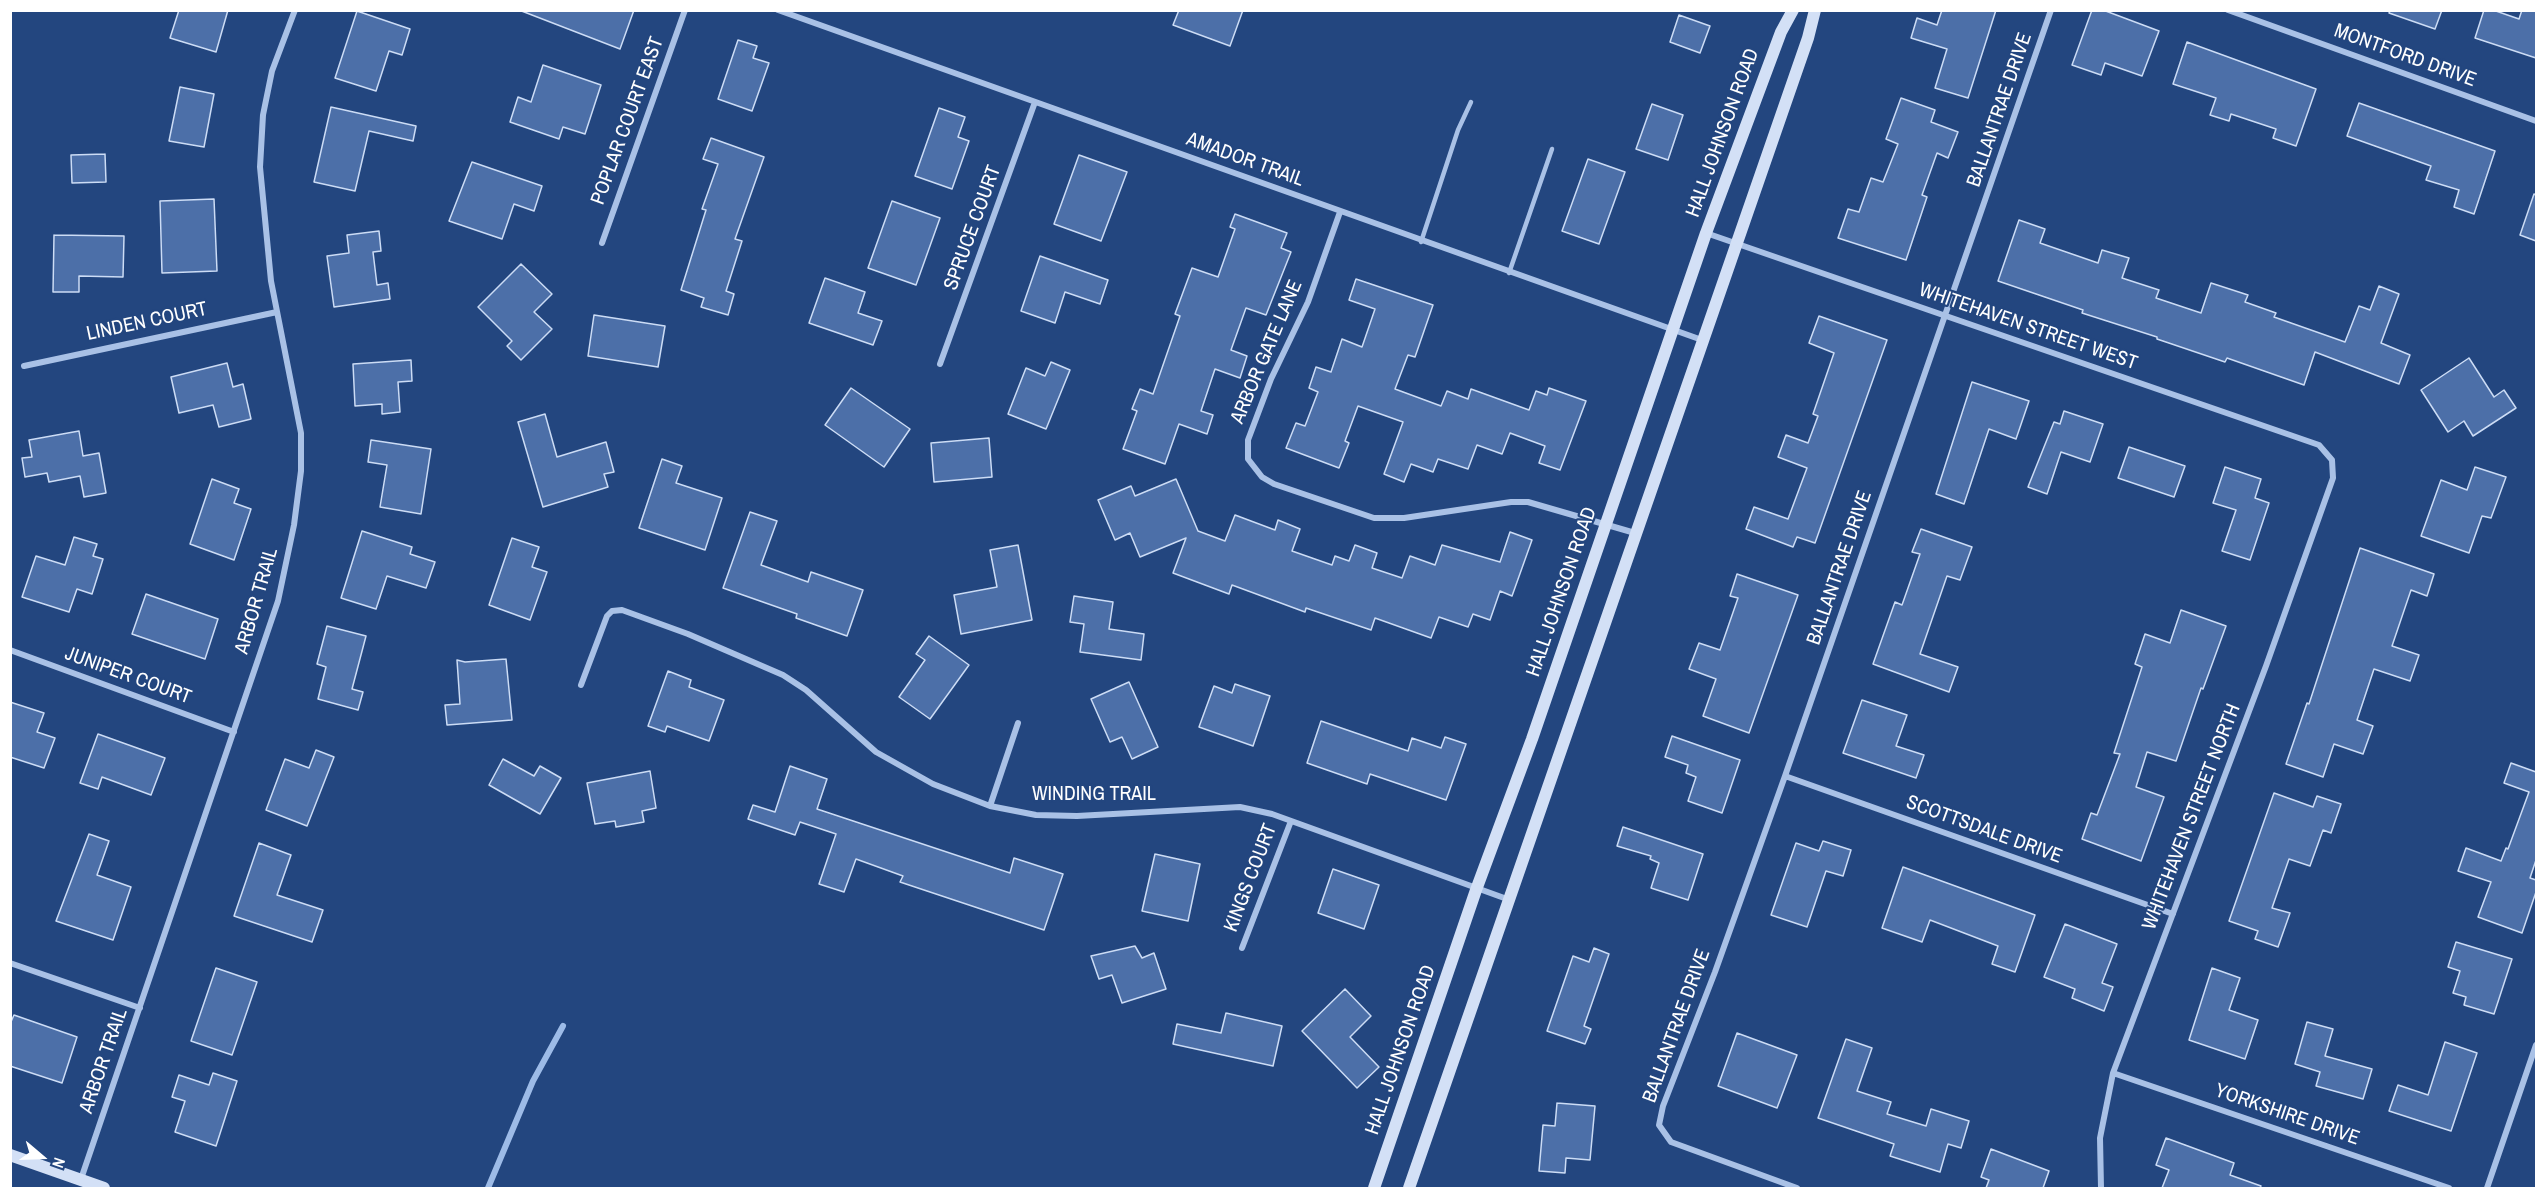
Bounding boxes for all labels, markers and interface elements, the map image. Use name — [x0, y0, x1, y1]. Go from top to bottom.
street label: MONTFORD DRIVE — [2331, 19, 2479, 93]
street label: BALLANTRAE DRIVE — [1962, 30, 2038, 190]
street label: POPLAR COURT EAST — [587, 34, 669, 208]
street label: HALL JOHNSON ROAD — [1681, 45, 1765, 221]
street label: AMADOR TRAIL — [1183, 128, 1307, 192]
street label: SPRUCE COURT — [939, 162, 1007, 294]
street label: ARBOR GATE LANE — [1226, 277, 1308, 427]
street label: WHITEHAVEN STREET WEST — [1916, 278, 2140, 376]
street label: LINDEN COURT — [84, 298, 210, 346]
street label: BALLANTRAE DRIVE — [1802, 488, 1878, 648]
street label: HALL JOHNSON ROAD — [1522, 504, 1602, 680]
street label: ARBOR TRAIL — [230, 545, 284, 657]
street label: JUNIPER COURT — [62, 642, 194, 710]
street label: WHITEHAVEN STREET NORTH — [2138, 701, 2246, 933]
street label: WINDING TRAIL — [1032, 783, 1156, 807]
street label: SCOTTSDALE DRIVE — [1903, 791, 2065, 869]
street label: KINGS COURT — [1219, 821, 1283, 935]
street label: BALLANTRAE DRIVE — [1638, 946, 1716, 1106]
street label: HALL JOHNSON ROAD — [1361, 962, 1441, 1138]
street label: ARBOR TRAIL — [75, 1005, 133, 1117]
street label: YORKSHIRE DRIVE — [2212, 1079, 2362, 1151]
north arrow — [12, 1127, 72, 1187]
text: N — [47, 1155, 71, 1171]

